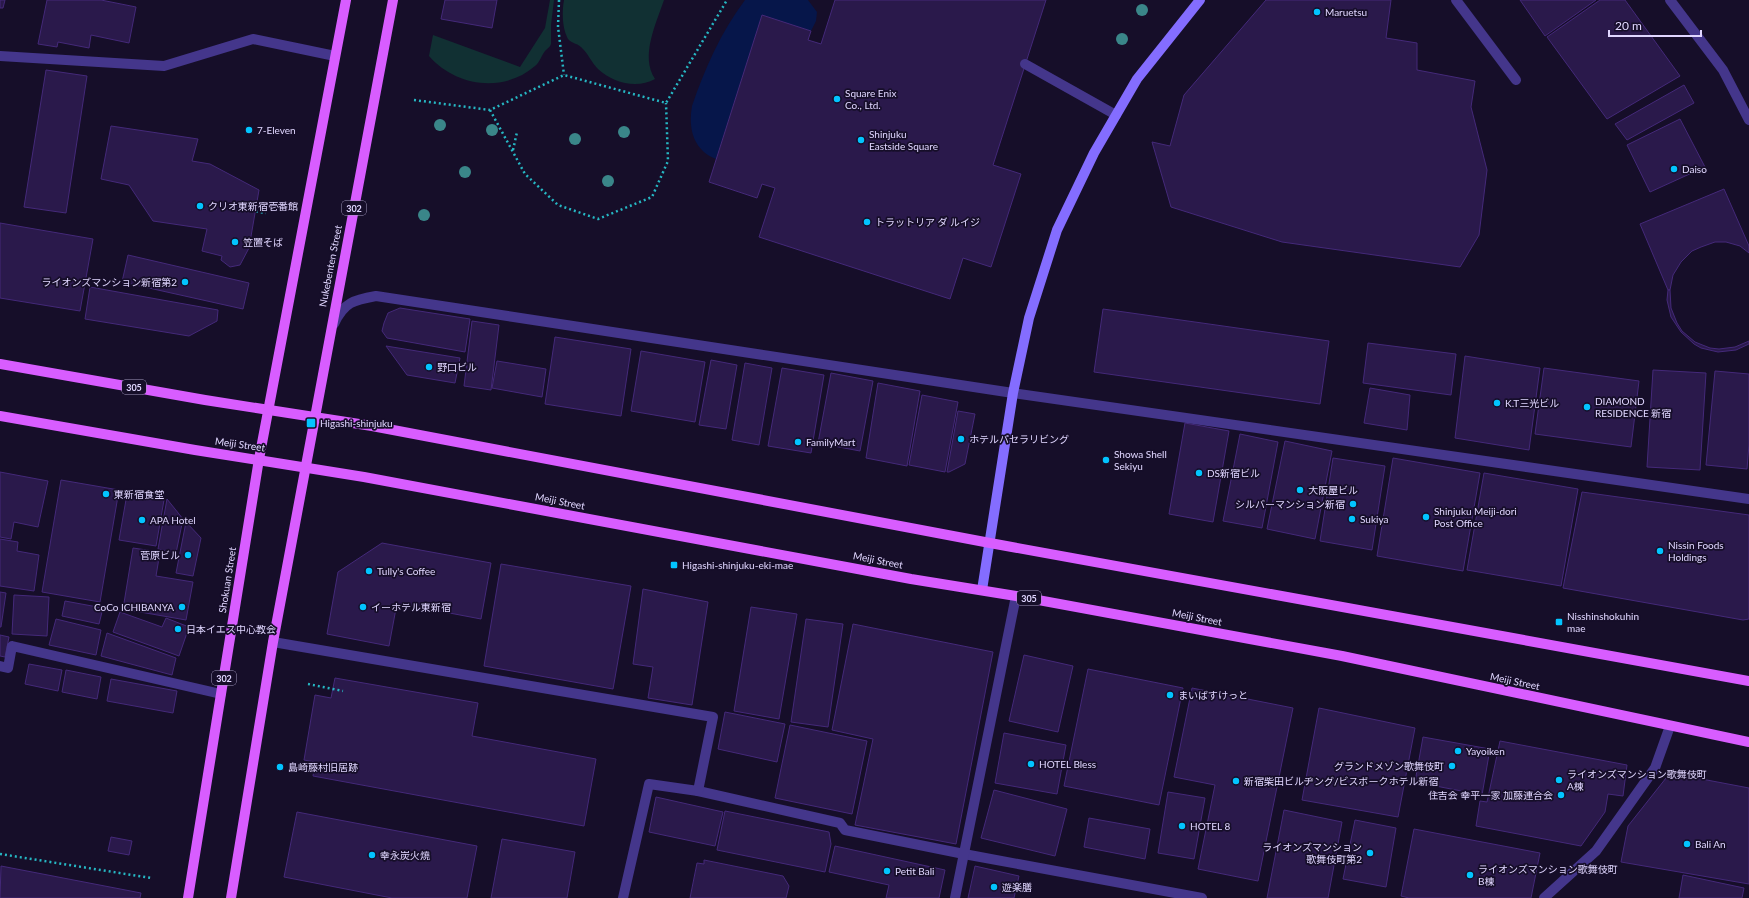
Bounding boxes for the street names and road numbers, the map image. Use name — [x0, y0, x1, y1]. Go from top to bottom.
road number: 302 — [342, 201, 366, 215]
street label: Nukebenten Street — [316, 224, 344, 308]
road number: 305 — [122, 380, 146, 394]
street label: Meiji Street — [214, 435, 266, 454]
street label: Meiji Street — [534, 490, 586, 512]
street label: Shokuan Street — [216, 546, 238, 614]
street label: Meiji Street — [852, 549, 904, 571]
road number: 305 — [1017, 591, 1041, 605]
street label: Meiji Street — [1171, 606, 1223, 628]
street label: Meiji Street — [1489, 670, 1541, 692]
road number: 302 — [212, 671, 236, 685]

